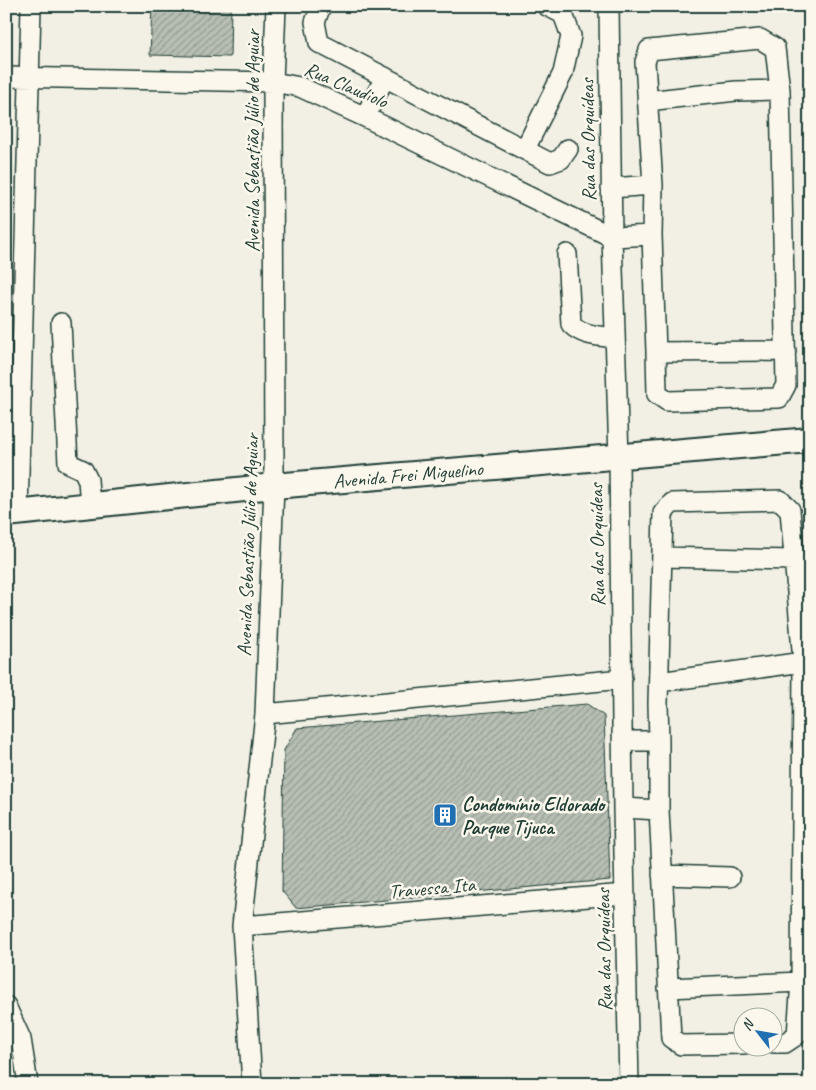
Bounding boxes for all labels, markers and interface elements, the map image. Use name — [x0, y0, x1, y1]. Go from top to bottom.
street label: Avenida Sebastião Júlio de Aguiar — [240, 28, 265, 252]
street label: Rua Claudiolo — [301, 56, 392, 114]
street label: Rua das Orquídeas — [574, 76, 602, 202]
street label: Avenida Sebastião Júlio de Aguiar — [232, 432, 264, 657]
street label: Avenida Frei Miguelino — [332, 456, 485, 494]
street label: Rua das Orquídeas — [583, 481, 611, 607]
place label: Condomínio Eldorado Parque Tijuca — [462, 792, 606, 840]
building icon: Condomínio Eldorado Parque Tijuca — [432, 802, 458, 828]
street label: Travessa Ita — [388, 872, 477, 904]
street label: Rua das Orquídeas — [590, 886, 618, 1012]
north arrow — [734, 1008, 784, 1058]
text: N — [738, 1015, 758, 1034]

